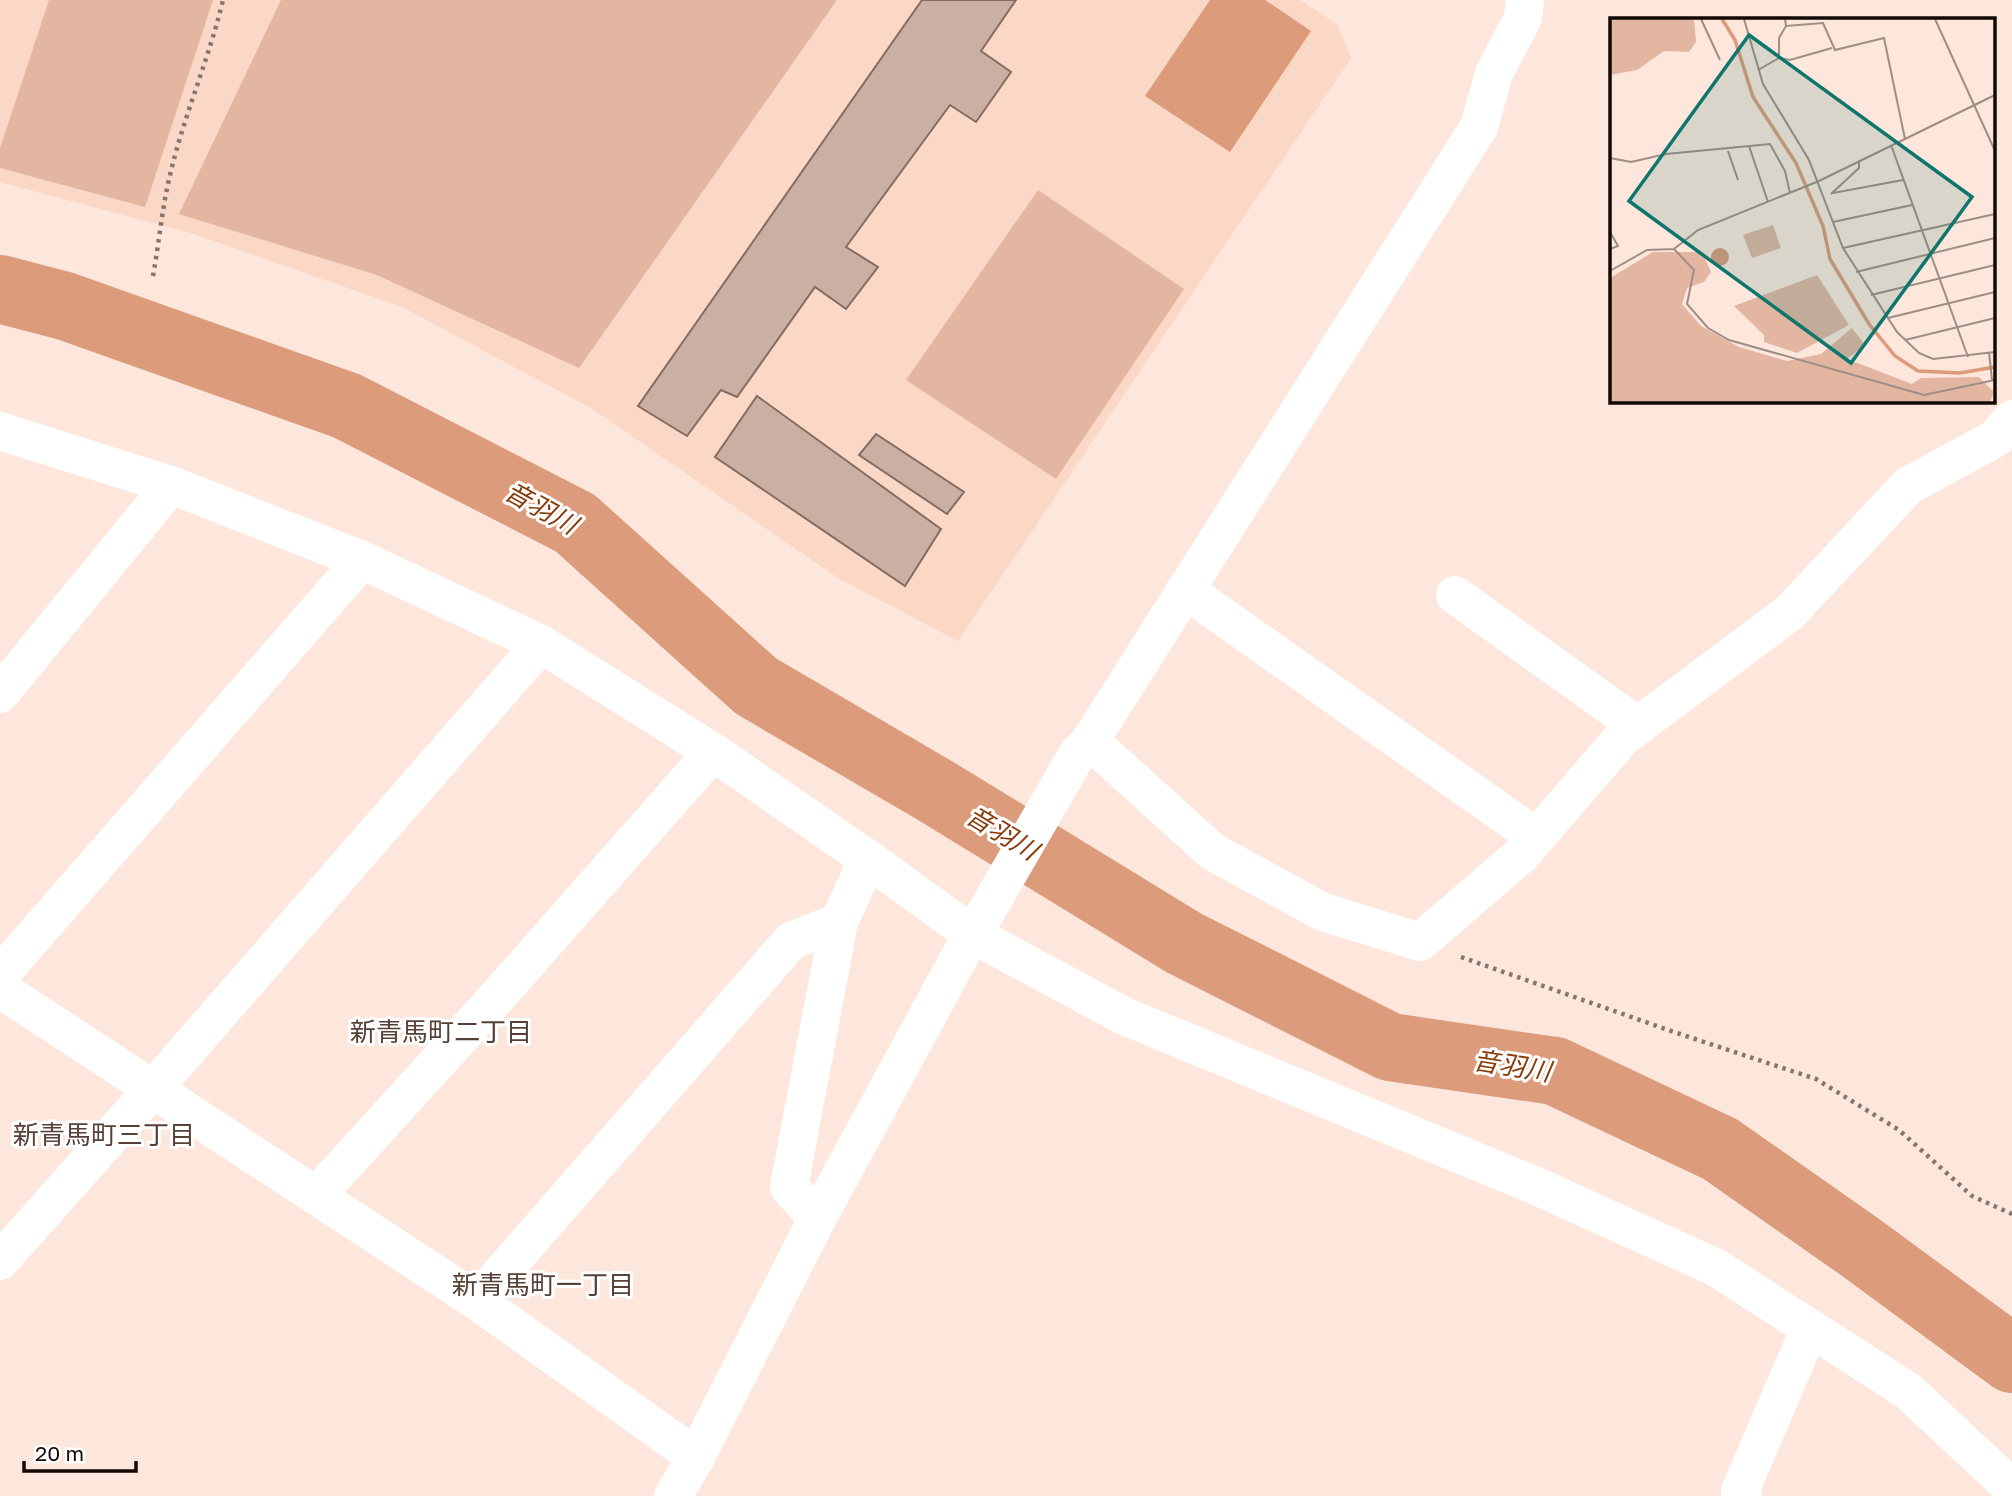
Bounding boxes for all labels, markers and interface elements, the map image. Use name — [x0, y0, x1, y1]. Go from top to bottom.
inset map — [1610, 18, 1994, 402]
water label: 音羽川 — [500, 475, 585, 541]
water label: 音羽川 — [961, 799, 1046, 867]
district label: 新青馬町二丁目 — [350, 1016, 532, 1047]
water label: 音羽川 — [1471, 1044, 1556, 1087]
district label: 新青馬町三丁目 — [13, 1119, 195, 1150]
district label: 新青馬町一丁目 — [452, 1269, 634, 1300]
scale bar — [24, 1430, 136, 1474]
text: 20 m — [35, 1440, 84, 1466]

